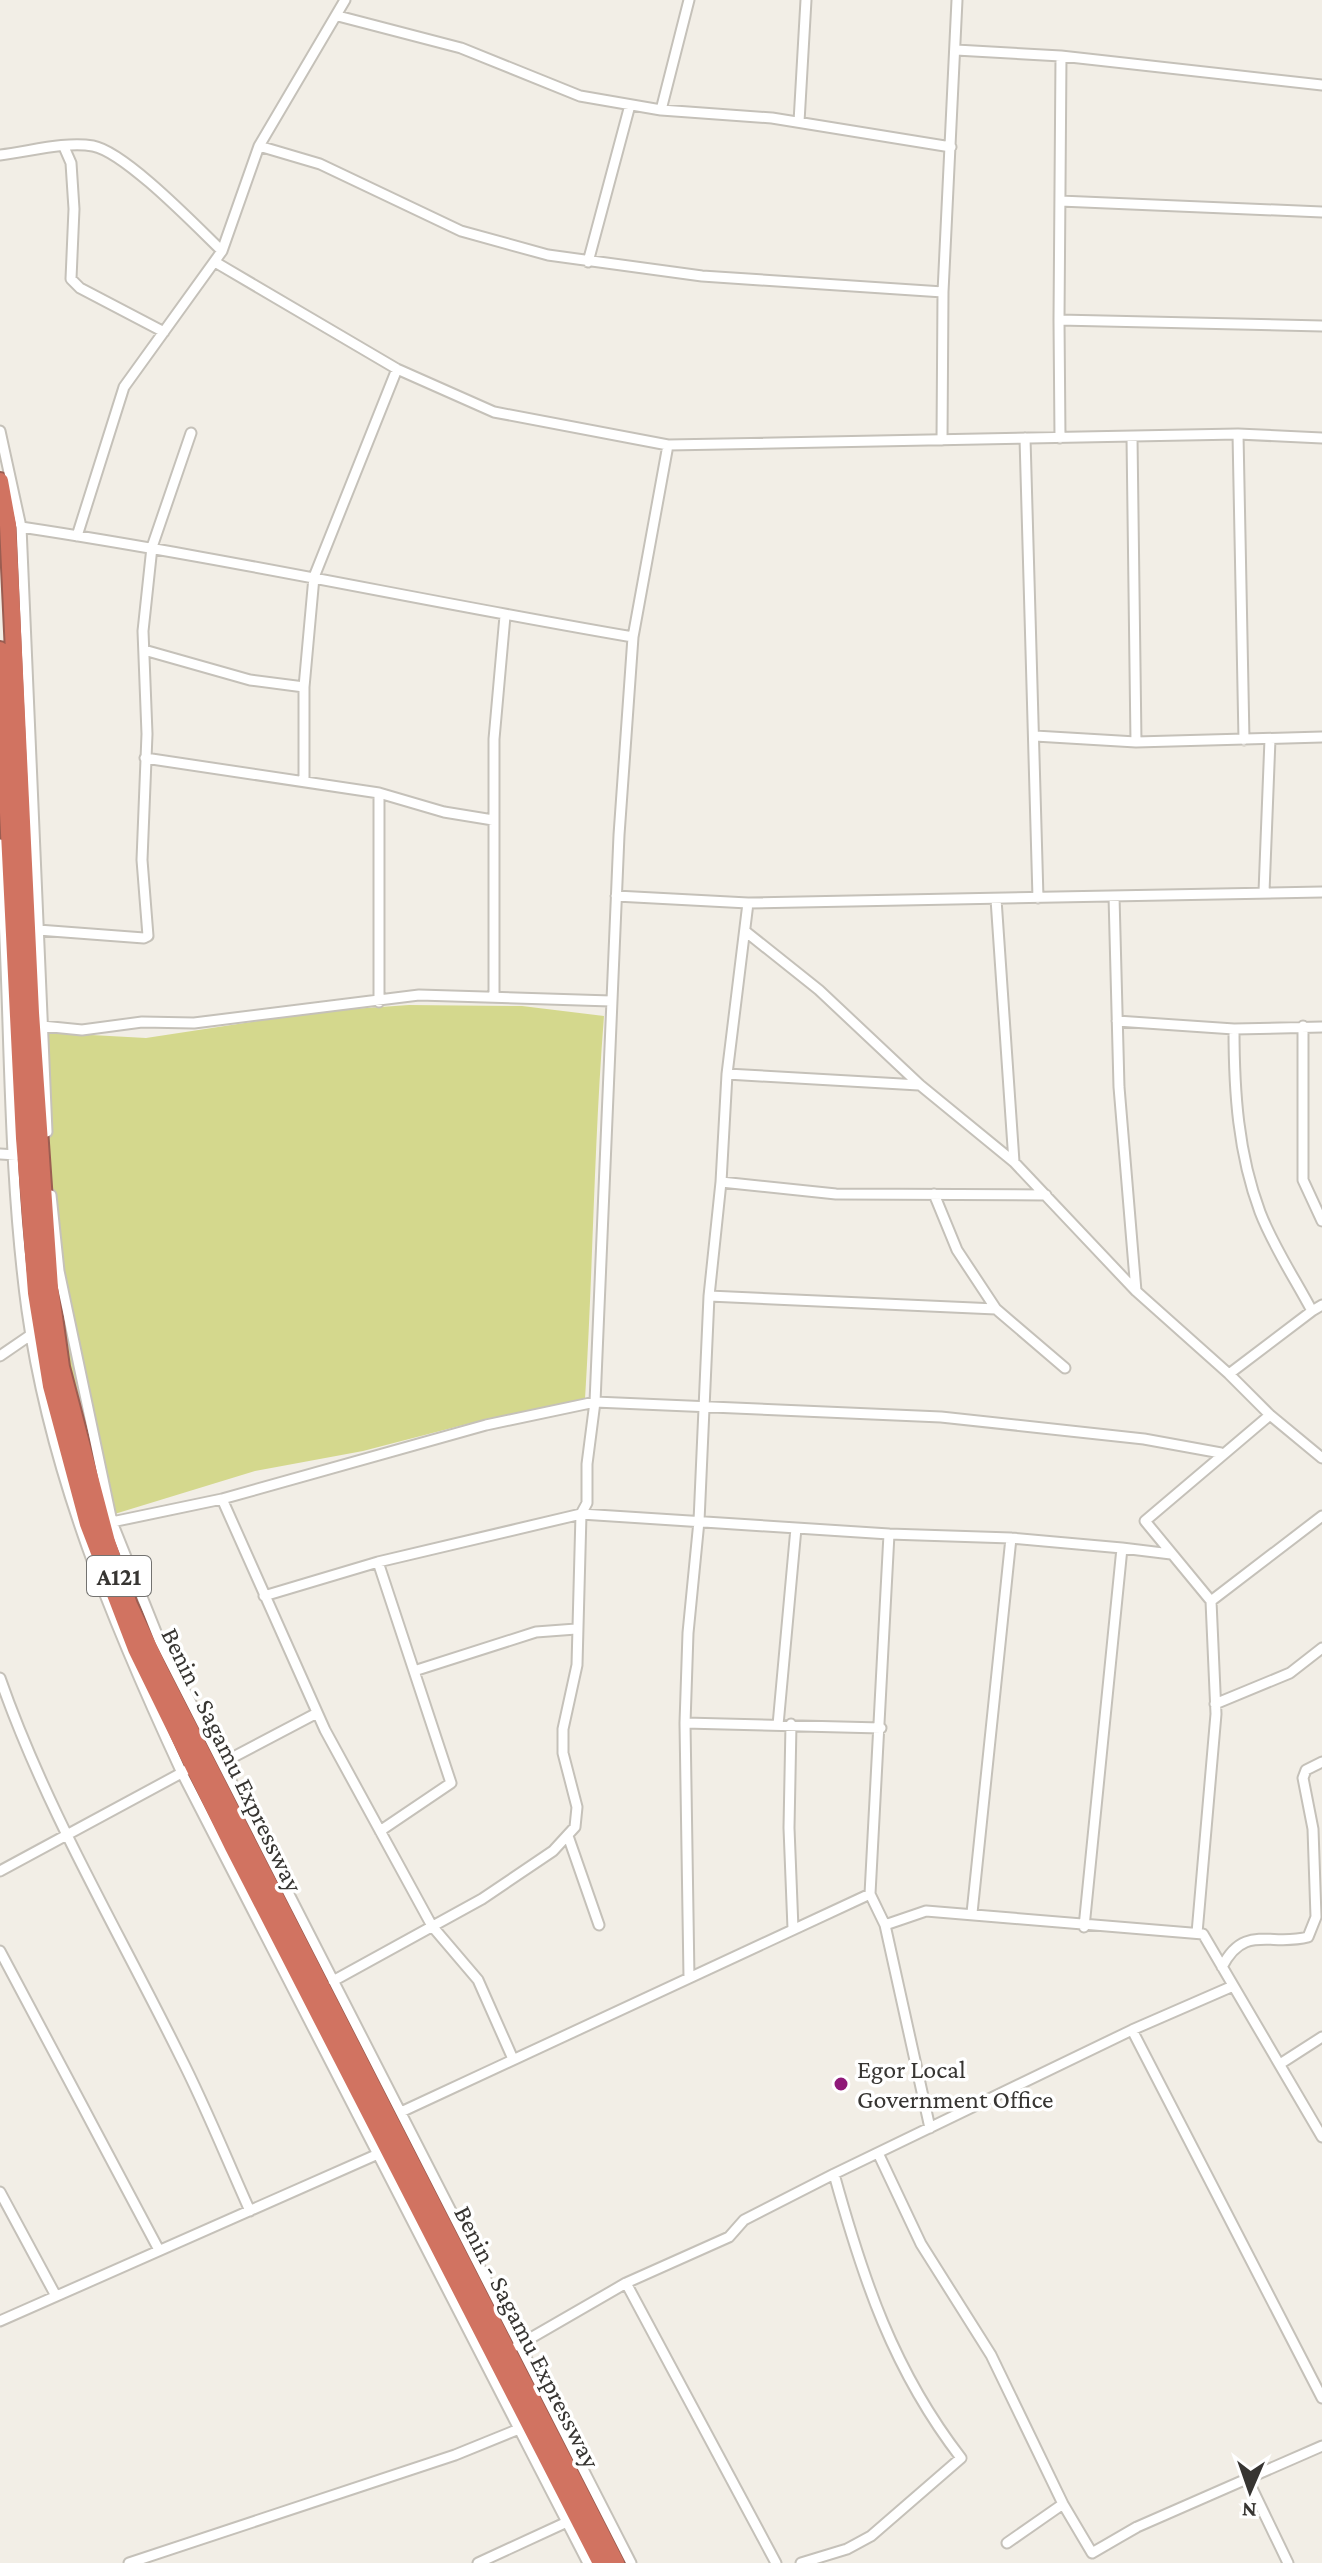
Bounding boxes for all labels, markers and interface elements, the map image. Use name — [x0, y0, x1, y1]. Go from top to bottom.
road number: A121 — [87, 1556, 151, 1596]
street label: Benin - Sagamu Expressway — [155, 1623, 309, 1898]
place label: Egor Local Government Office — [857, 2055, 1054, 2114]
marker: Egor Local Government Office — [832, 2075, 850, 2093]
street label: Benin - Sagamu Expressway — [448, 2201, 606, 2474]
north arrow — [1210, 2451, 1290, 2531]
text: N — [1241, 2498, 1257, 2523]

